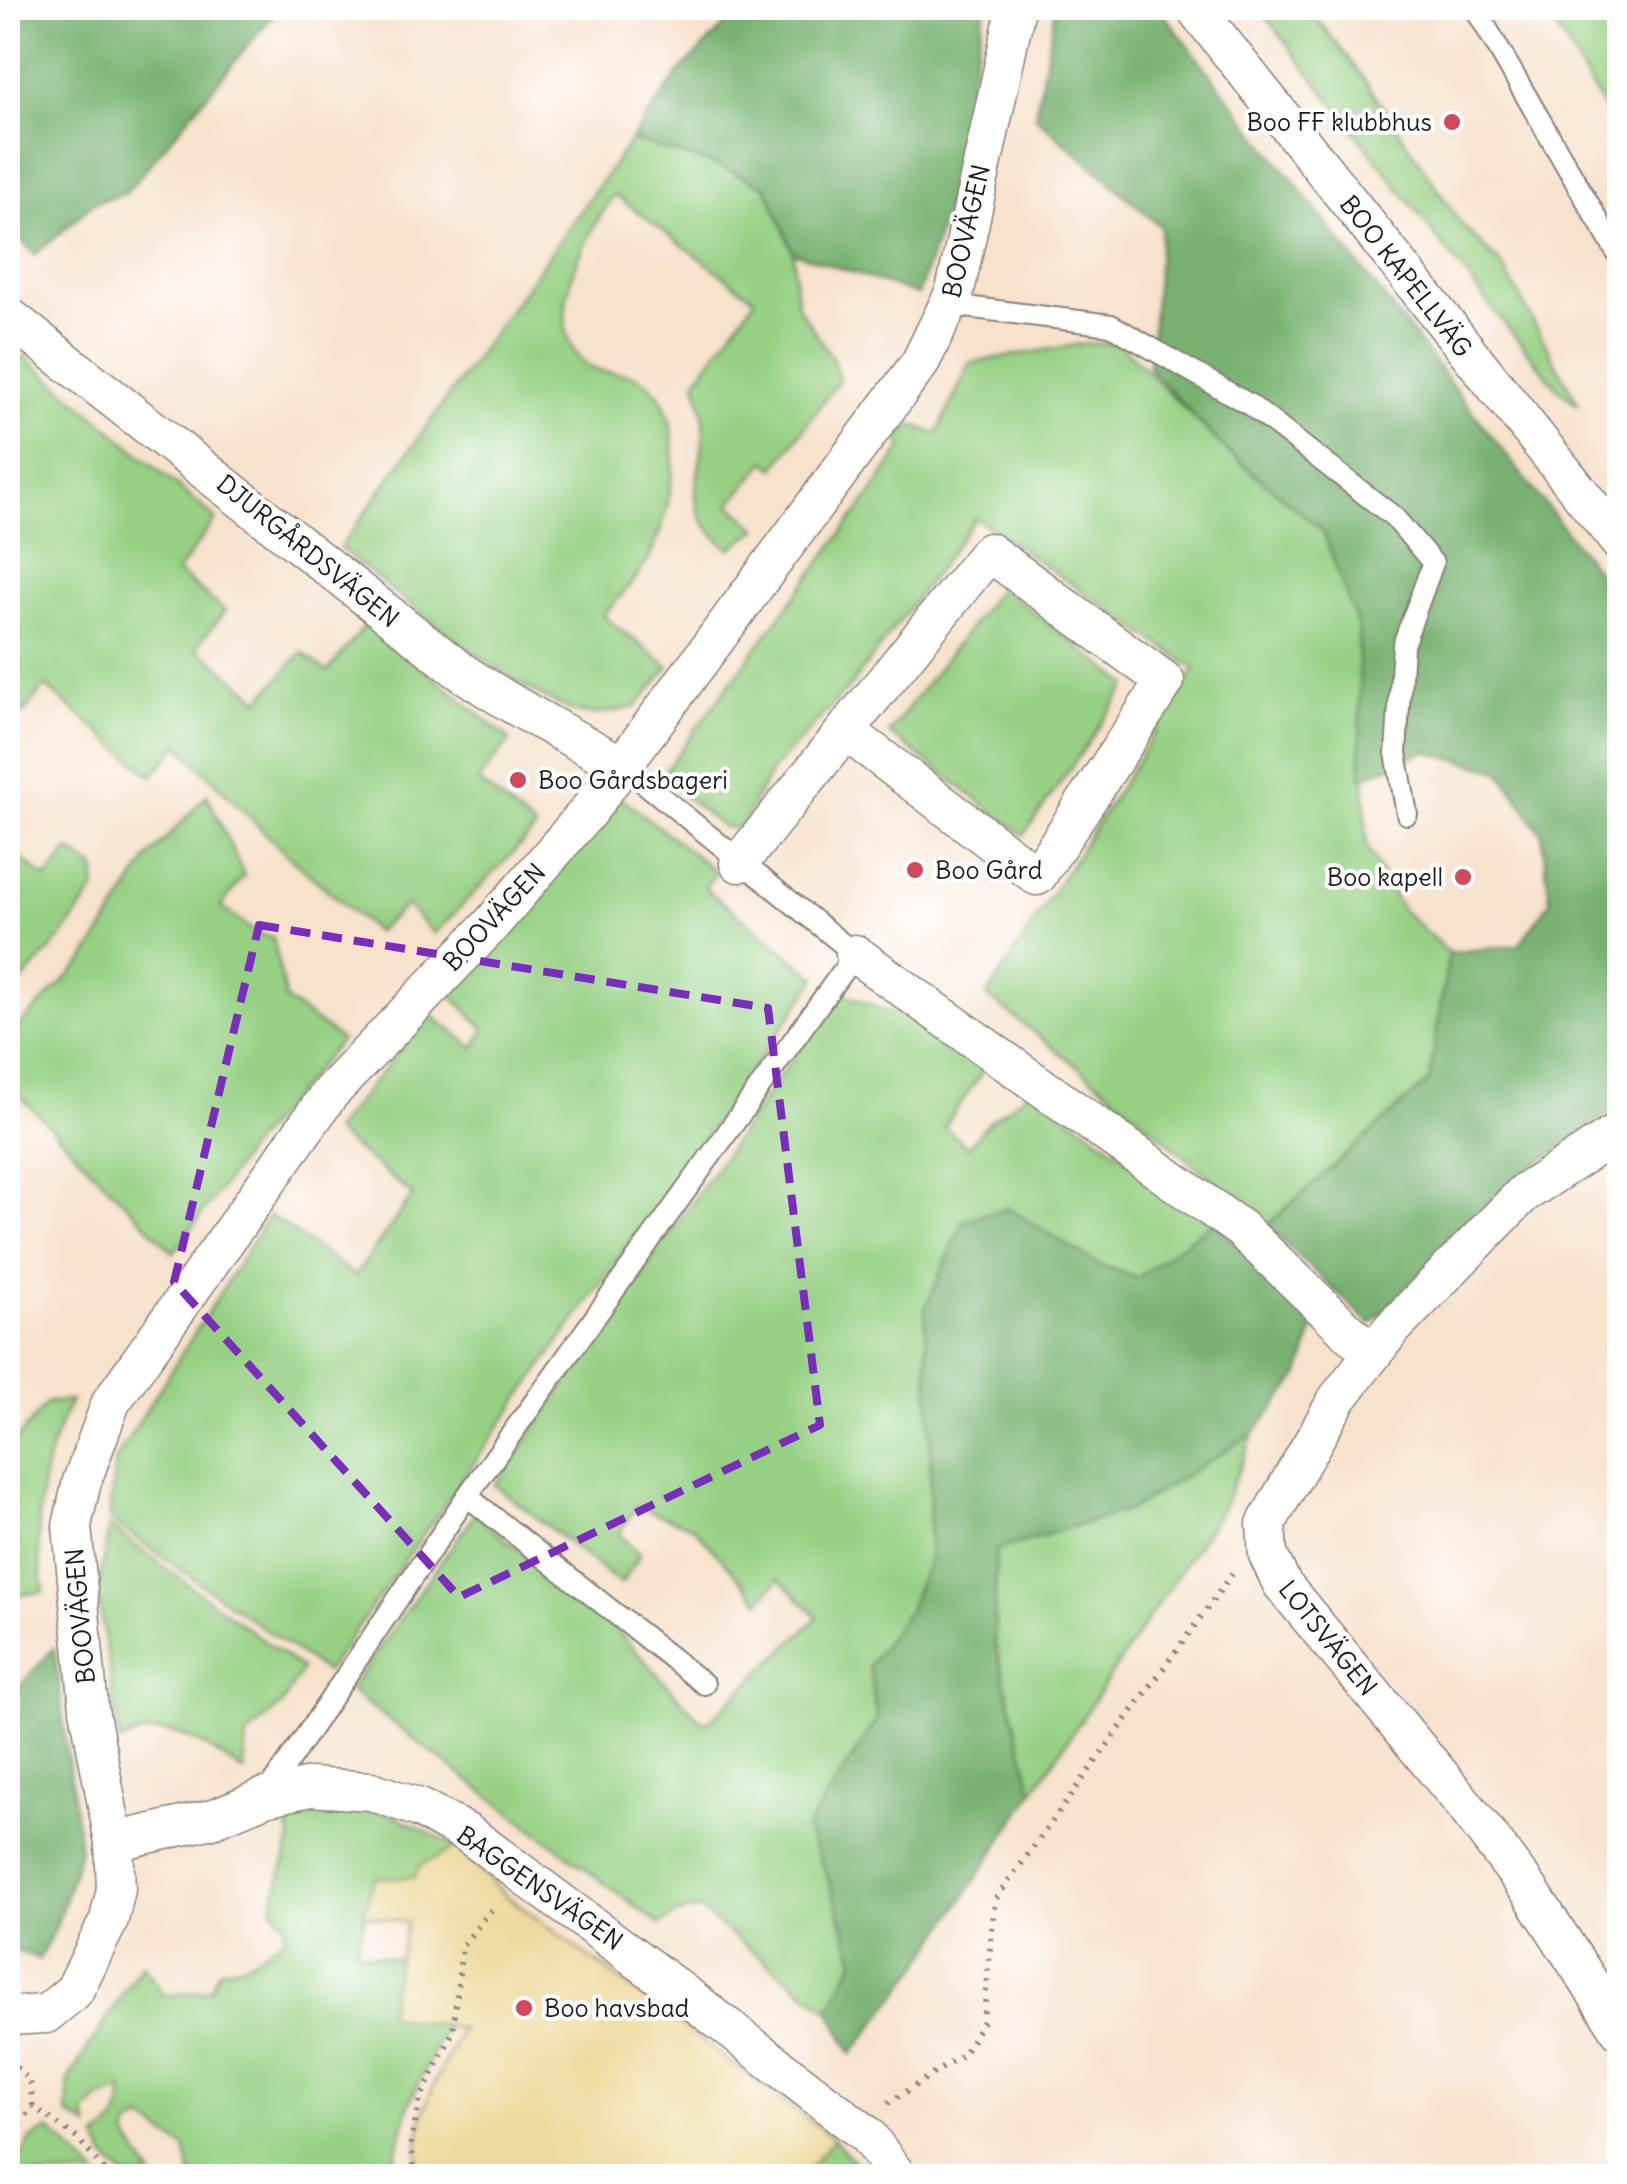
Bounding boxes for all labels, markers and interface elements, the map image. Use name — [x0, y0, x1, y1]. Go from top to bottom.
place label: Boo FF klubbhus — [1246, 106, 1432, 138]
marker: Boo FF klubbhus — [1441, 111, 1463, 133]
street label: BOOVÄGEN — [935, 161, 997, 301]
street label: BOO KAPELLVÄG — [1333, 189, 1479, 363]
street label: DJURGÅRDSVÄGEN — [210, 468, 406, 634]
place label: Boo Gårdsbageri — [538, 764, 728, 796]
marker: Boo Gårdsbageri — [507, 769, 529, 791]
place label: Boo Gård — [935, 854, 1042, 886]
street label: BOOVÄGEN — [436, 856, 552, 978]
marker: Boo Gård — [904, 859, 926, 881]
place label: Boo kapell — [1327, 861, 1443, 893]
marker: Boo kapell — [1452, 866, 1474, 888]
street label: BOOVÄGEN — [58, 1547, 102, 1685]
street label: LOTSVÄGEN — [1272, 1574, 1384, 1702]
street label: BAGGENSVÄGEN — [451, 1819, 629, 1957]
place label: Boo havsbad — [544, 1992, 689, 2024]
marker: Boo havsbad — [513, 1997, 535, 2019]

